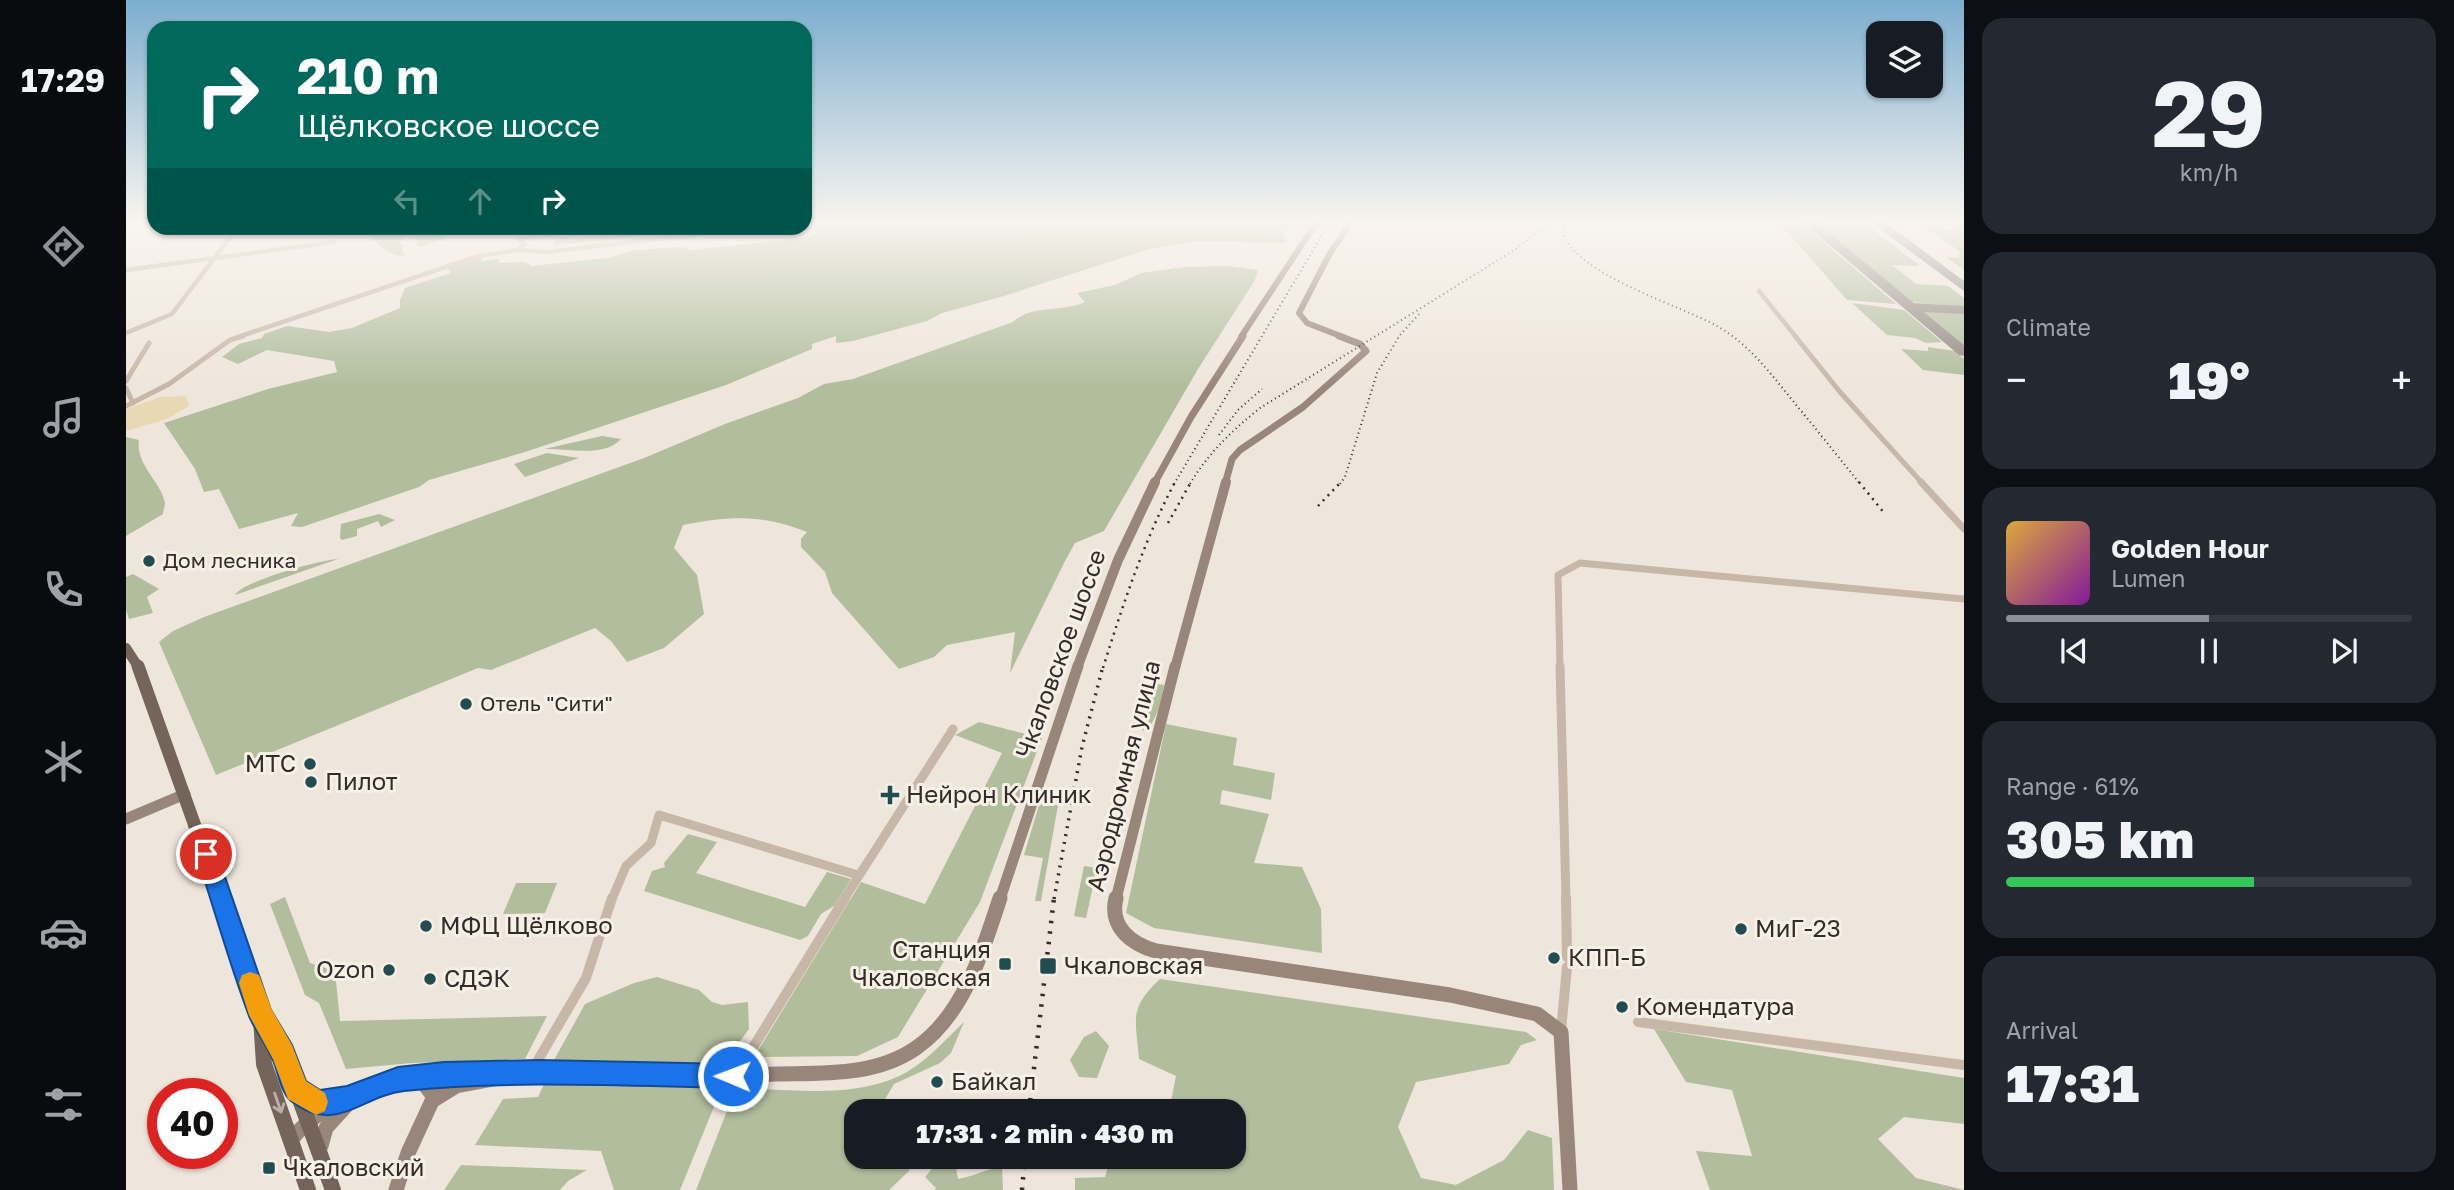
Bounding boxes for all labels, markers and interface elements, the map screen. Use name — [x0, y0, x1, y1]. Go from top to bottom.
map controls — [1866, 21, 1943, 98]
button: layers — [1866, 21, 1943, 98]
text: 210 m — [297, 46, 439, 105]
icon: right — [182, 49, 273, 140]
text: 29 — [2152, 58, 2266, 167]
text: 17:29 — [21, 61, 105, 99]
text: Щёлковское шоссе — [297, 106, 600, 144]
text: km/h — [2180, 158, 2238, 186]
icon: left — [388, 182, 426, 220]
icon: ahead — [461, 182, 499, 220]
icon: right — [534, 182, 572, 220]
icon: directions — [39, 222, 88, 271]
text: Climate — [2006, 313, 2091, 341]
text: 19° — [2168, 348, 2250, 410]
text: − — [2006, 357, 2027, 402]
text: + — [2391, 357, 2412, 402]
icon: music — [39, 393, 88, 442]
text: Golden Hour — [2111, 533, 2269, 564]
street label: Чкаловское шоссе — [1008, 545, 1111, 762]
place label: Дом лесника — [163, 547, 296, 573]
marker: Дом лесника — [141, 553, 157, 569]
text: Lumen — [2111, 564, 2185, 592]
icon: phone — [39, 565, 88, 614]
icon: previous — [2055, 632, 2093, 670]
icon: pause — [2190, 632, 2228, 670]
icon: next — [2325, 632, 2363, 670]
street label: Аэродромная улица — [1080, 657, 1165, 894]
place label: Отель "Сити" — [480, 690, 613, 716]
marker: Отель "Сити" — [458, 696, 474, 712]
icon: climate — [39, 737, 88, 786]
place label: МТС — [245, 748, 296, 777]
marker: МТС — [302, 756, 318, 772]
place label: Пилот — [325, 766, 398, 795]
text: Range · 61% — [2006, 772, 2139, 800]
marker: Пилот — [303, 774, 319, 790]
place label: Нейрон Клиник — [906, 779, 1092, 808]
marker: Нейрон Клиник — [880, 785, 900, 805]
text: 305 km — [2006, 807, 2194, 869]
pin — [176, 824, 236, 884]
icon: arrive — [187, 835, 225, 873]
icon: car — [39, 908, 88, 957]
place label: МФЦ Щёлково — [440, 910, 613, 939]
place label: МиГ-23 — [1755, 913, 1841, 942]
marker: МФЦ Щёлково — [418, 918, 434, 934]
marker: МиГ-23 — [1733, 921, 1749, 937]
place label: Станция Чкаловская — [852, 934, 991, 991]
place label: КПП-Б — [1568, 942, 1646, 971]
place label: Чкаловская — [1064, 950, 1203, 979]
marker: КПП-Б — [1546, 950, 1562, 966]
place label: Ozon — [316, 954, 375, 983]
marker: Станция Чкаловская — [997, 956, 1013, 972]
marker: Чкаловская — [1038, 956, 1058, 976]
marker: Ozon — [381, 962, 397, 978]
place label: СДЭК — [444, 963, 510, 992]
marker: СДЭК — [422, 971, 438, 987]
place label: Комендатура — [1636, 991, 1795, 1020]
marker: Комендатура — [1614, 999, 1630, 1015]
text: Arrival — [2006, 1016, 2078, 1044]
position arrow — [696, 1039, 770, 1113]
text: 17:31 — [2006, 1051, 2139, 1113]
place label: Байкал — [951, 1066, 1036, 1095]
marker: Байкал — [929, 1074, 945, 1090]
speed limit sign: 40 — [147, 1078, 238, 1169]
icon: filters — [39, 1080, 88, 1129]
one-way arrow — [273, 1091, 285, 1113]
text: 17:31 · 2 min · 430 m — [916, 1118, 1174, 1149]
place label: Чкаловский — [283, 1152, 424, 1181]
marker: Чкаловский — [261, 1160, 277, 1176]

